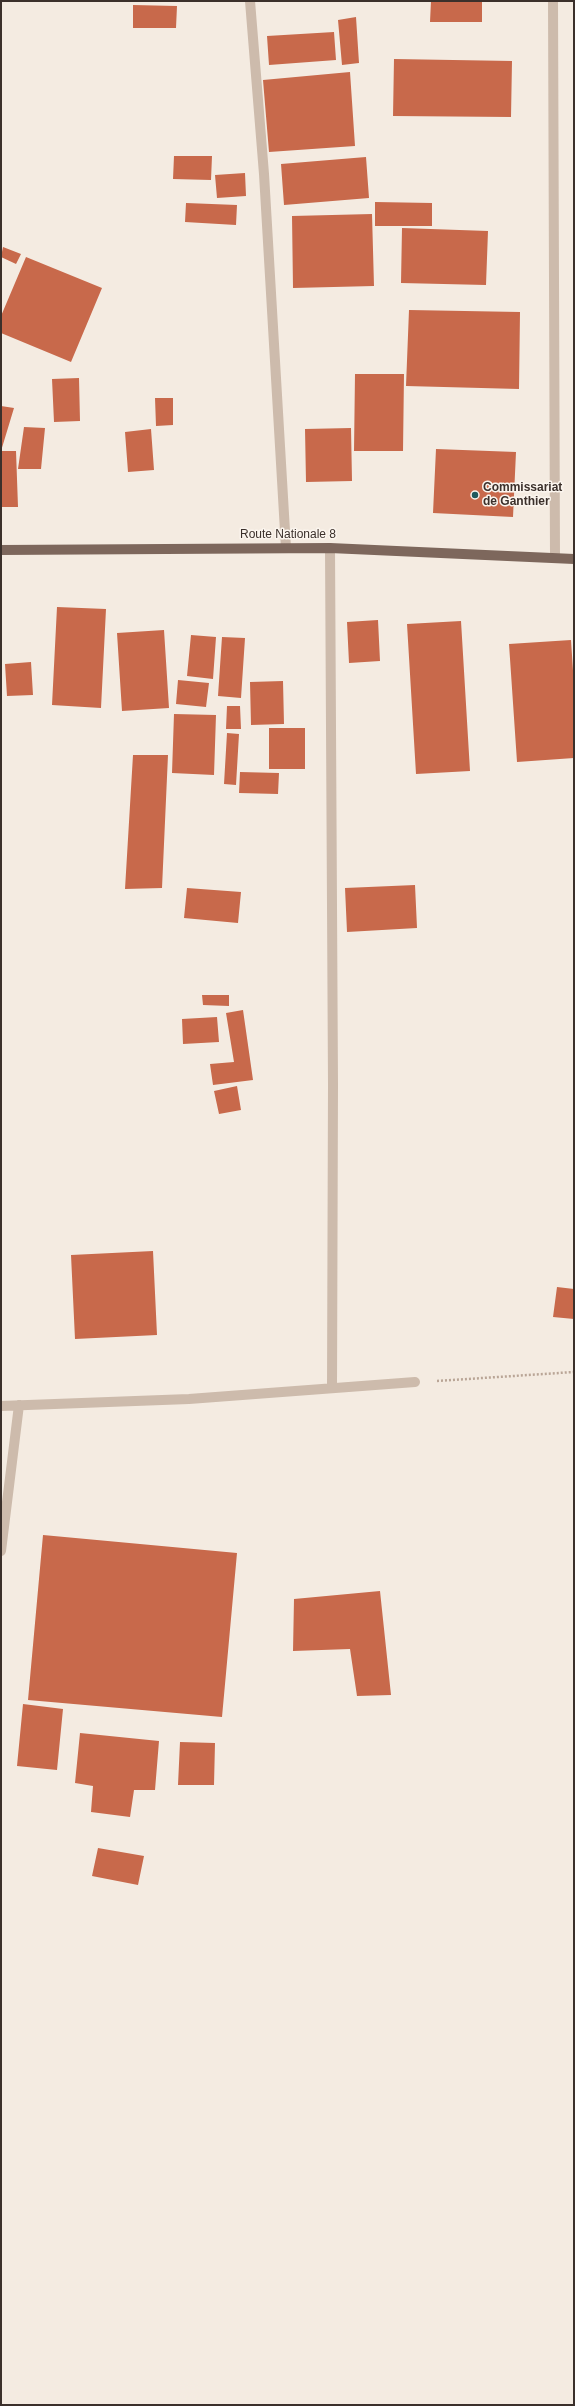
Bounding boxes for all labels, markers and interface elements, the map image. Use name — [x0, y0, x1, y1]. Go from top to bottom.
place label: Commissariat de Ganthier — [483, 481, 562, 509]
marker: Commissariat de Ganthier — [470, 490, 480, 500]
street label: Route Nationale 8 — [240, 528, 336, 542]

